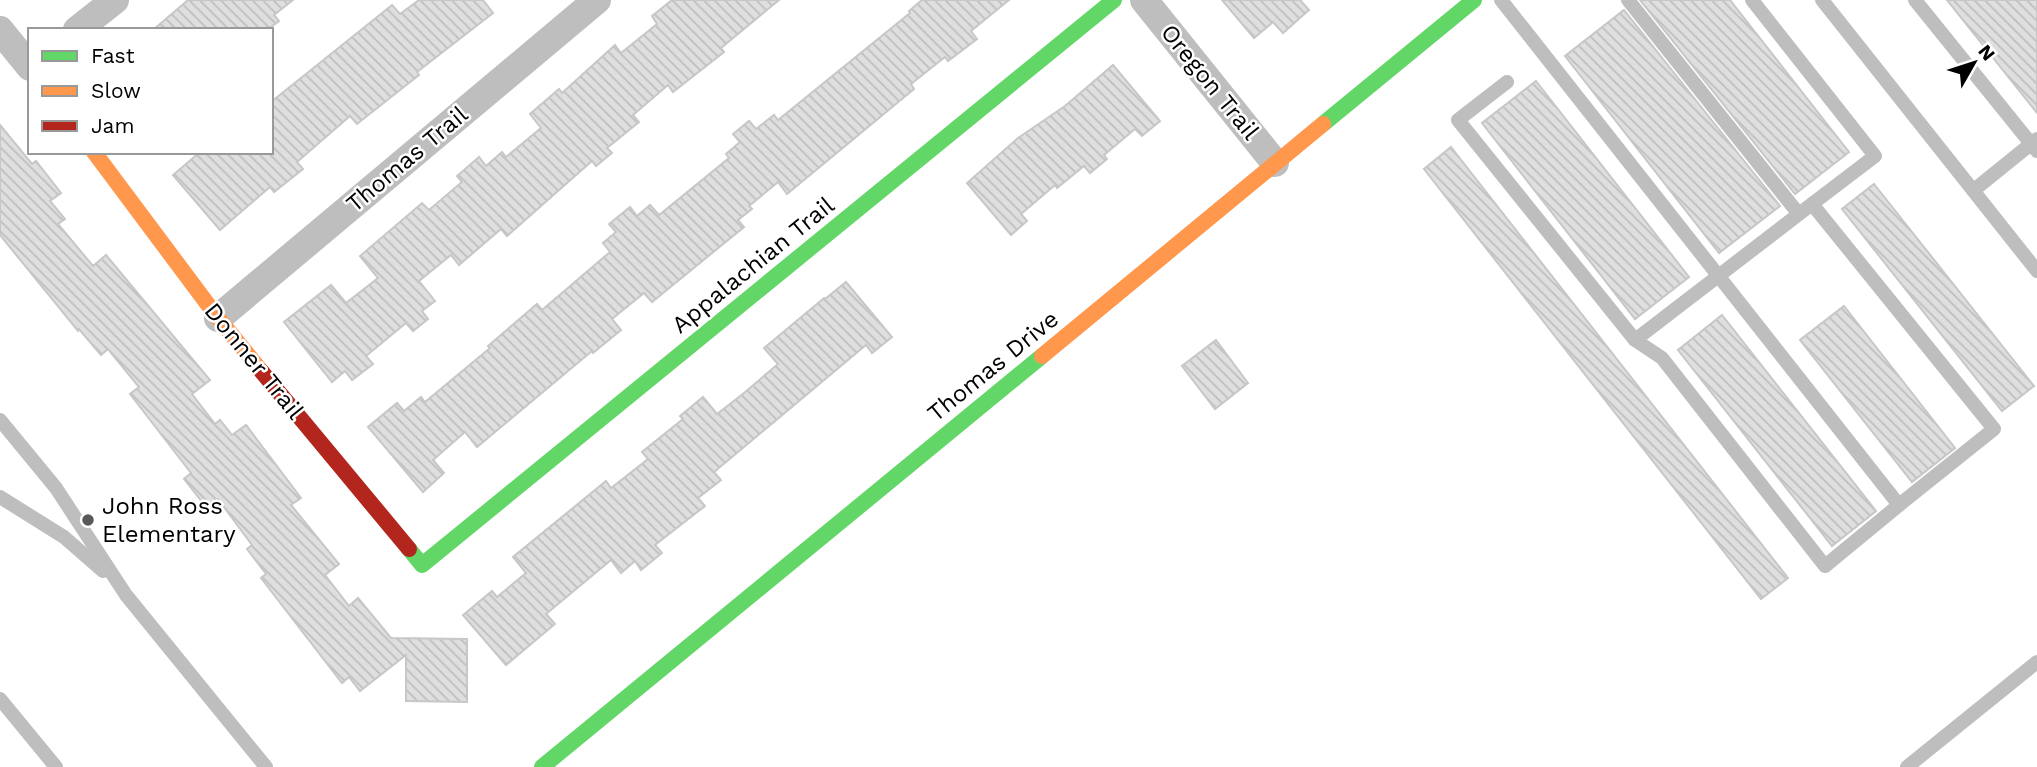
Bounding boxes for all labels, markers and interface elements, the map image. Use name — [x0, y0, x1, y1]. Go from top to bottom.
street label: Oregon Trail — [1155, 19, 1265, 146]
legend — [28, 28, 273, 154]
north arrow — [1939, 28, 2009, 98]
text: N — [1973, 40, 2000, 65]
text: Fast — [91, 43, 135, 68]
text: Slow — [91, 78, 141, 103]
street label: Thomas Trail — [341, 100, 474, 218]
text: Jam — [91, 113, 134, 138]
street label: Appalachian Trail — [666, 191, 840, 339]
street label: Donner Trail — [199, 297, 310, 425]
street label: Thomas Drive — [922, 305, 1064, 427]
place label: John Ross Elementary — [102, 492, 236, 548]
marker: John Ross Elementary — [80, 512, 96, 528]

